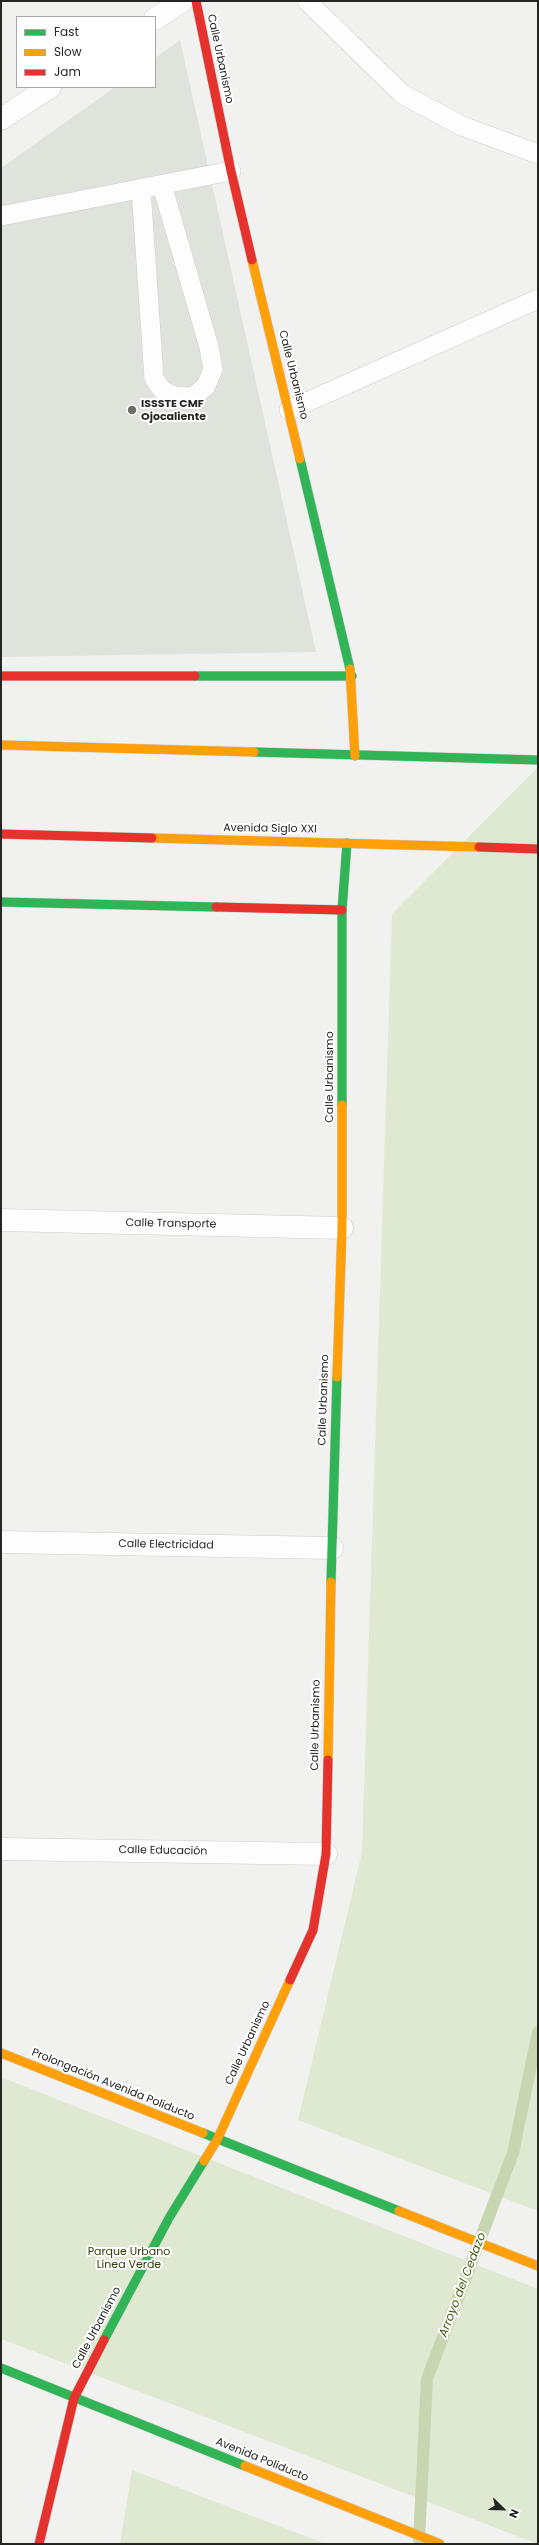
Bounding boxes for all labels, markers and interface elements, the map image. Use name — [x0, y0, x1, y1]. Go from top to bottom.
street label: Calle Urbanismo — [204, 13, 236, 105]
legend — [16, 16, 156, 88]
text: Fast — [54, 23, 79, 40]
text: Slow — [54, 43, 82, 60]
text: Jam — [54, 63, 81, 80]
street label: Calle Urbanismo — [276, 329, 310, 421]
place label: ISSSTE CMF Ojocaliente — [141, 397, 206, 423]
marker: ISSSTE CMF Ojocaliente — [126, 404, 138, 416]
street label: Avenida Siglo XXI — [223, 822, 317, 836]
street label: Calle Urbanismo — [323, 1031, 337, 1123]
street label: Calle Transporte — [126, 1217, 216, 1231]
street label: Calle Urbanismo — [316, 1354, 332, 1446]
street label: Calle Electricidad — [118, 1538, 214, 1552]
street label: Calle Urbanismo — [309, 1679, 323, 1771]
street label: Calle Educación — [118, 1844, 208, 1858]
street label: Calle Urbanismo — [223, 1999, 273, 2087]
street label: Prolongación Avenida Poliducto — [30, 2046, 196, 2124]
water label: Arroyo del Cedazo — [436, 2231, 490, 2339]
park label: Parque Urbano Línea Verde — [88, 2245, 170, 2271]
street label: Calle Urbanismo — [70, 2285, 124, 2371]
street label: Avenida Poliducto — [214, 2435, 310, 2485]
north arrow — [483, 2489, 523, 2529]
text: N — [505, 2507, 523, 2521]

